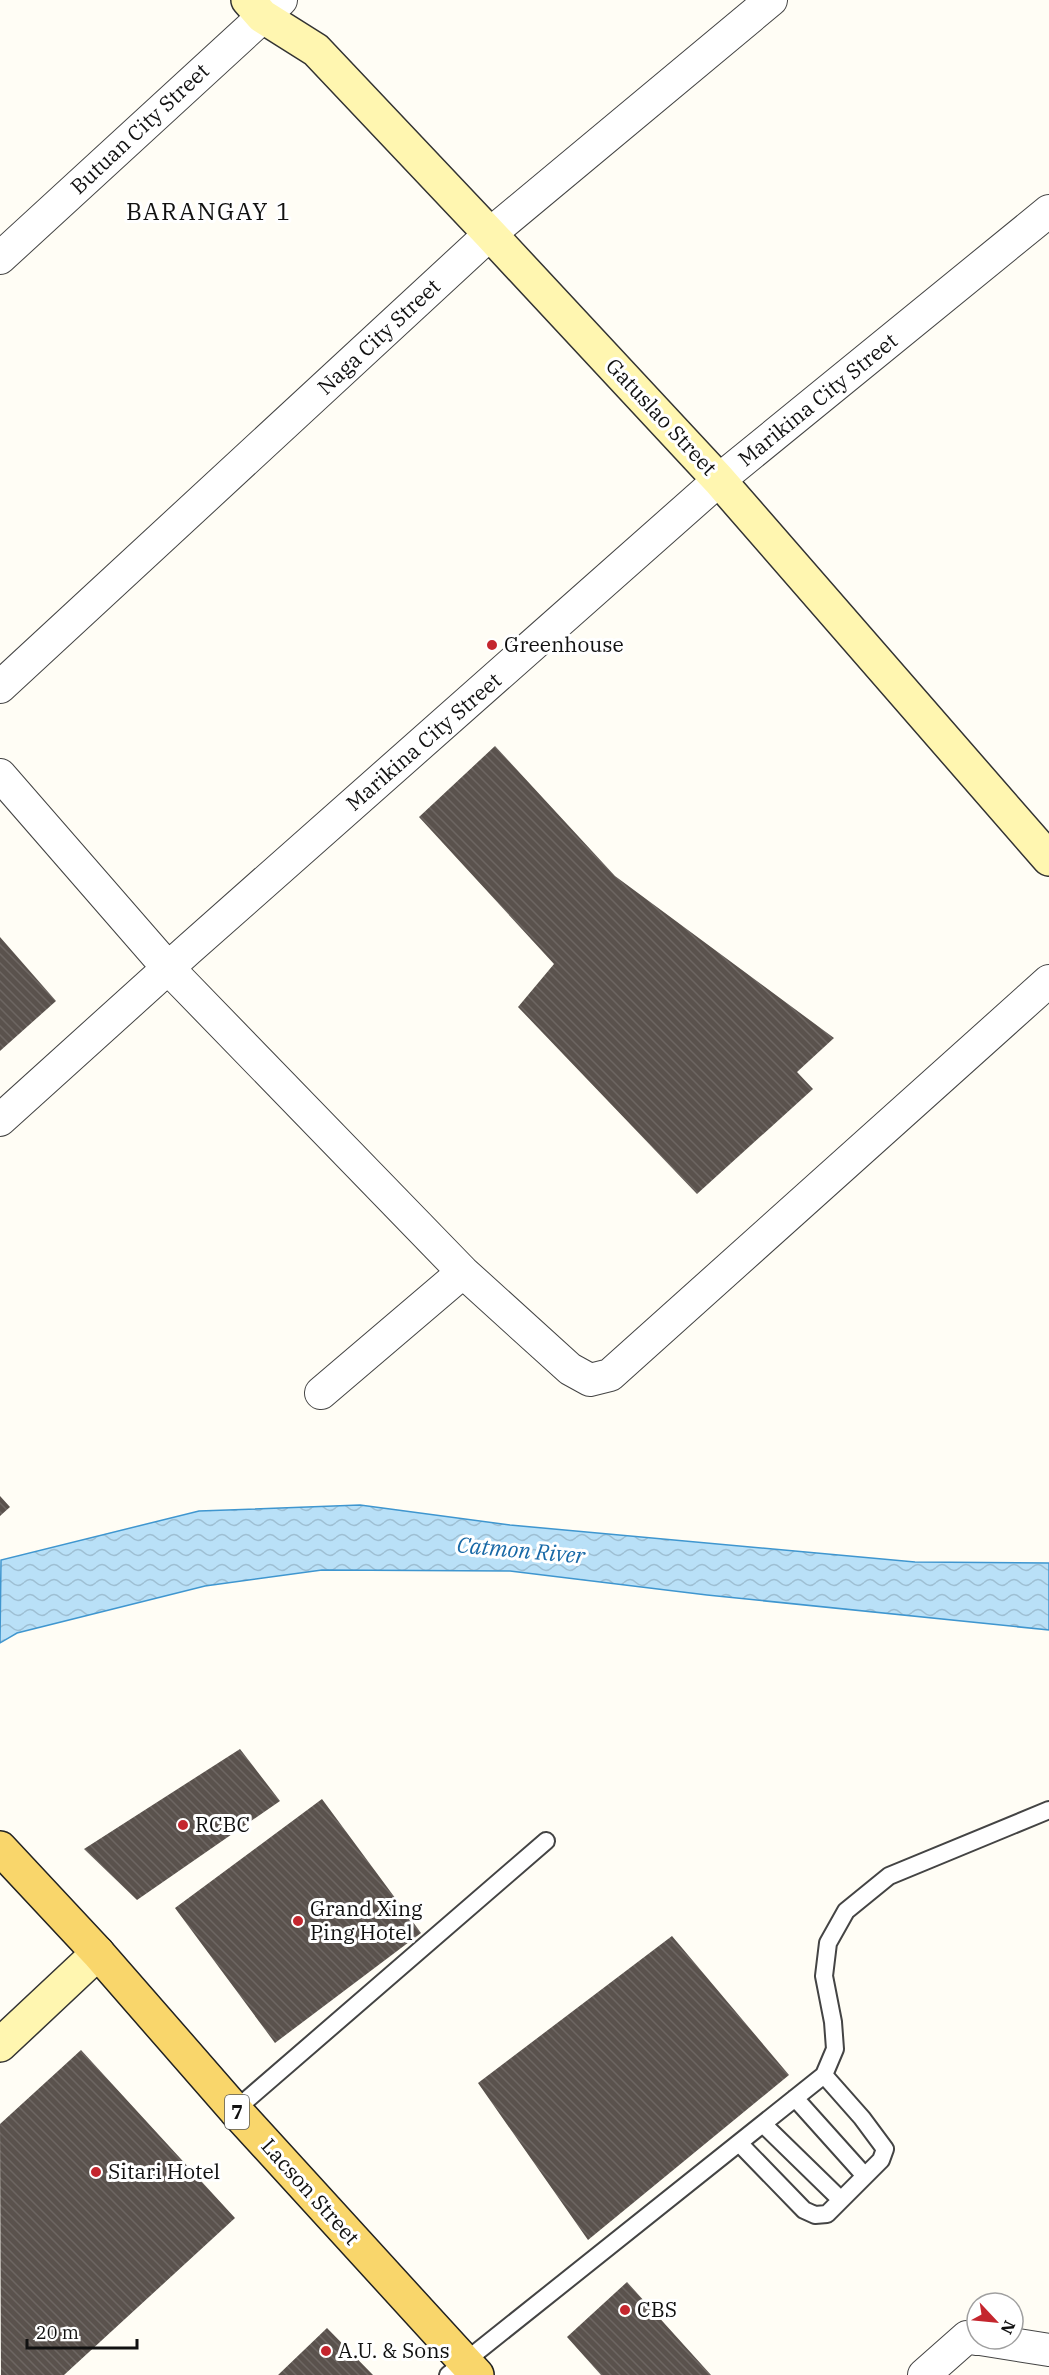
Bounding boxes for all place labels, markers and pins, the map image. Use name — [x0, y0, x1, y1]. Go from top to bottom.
place label: Greenhouse — [504, 630, 624, 658]
marker: Greenhouse — [485, 638, 499, 652]
place label: RCBC — [195, 1810, 250, 1838]
marker: RCBC — [176, 1818, 190, 1832]
place label: Grand Xing Ping Hotel — [310, 1894, 423, 1946]
marker: Grand Xing Ping Hotel — [291, 1914, 305, 1928]
place label: Sitari Hotel — [108, 2157, 220, 2185]
marker: Sitari Hotel — [89, 2165, 103, 2179]
place label: CBS — [637, 2295, 677, 2323]
marker: CBS — [618, 2303, 632, 2317]
place label: A.U. & Sons — [338, 2336, 450, 2364]
marker: A.U. & Sons — [319, 2344, 333, 2358]

